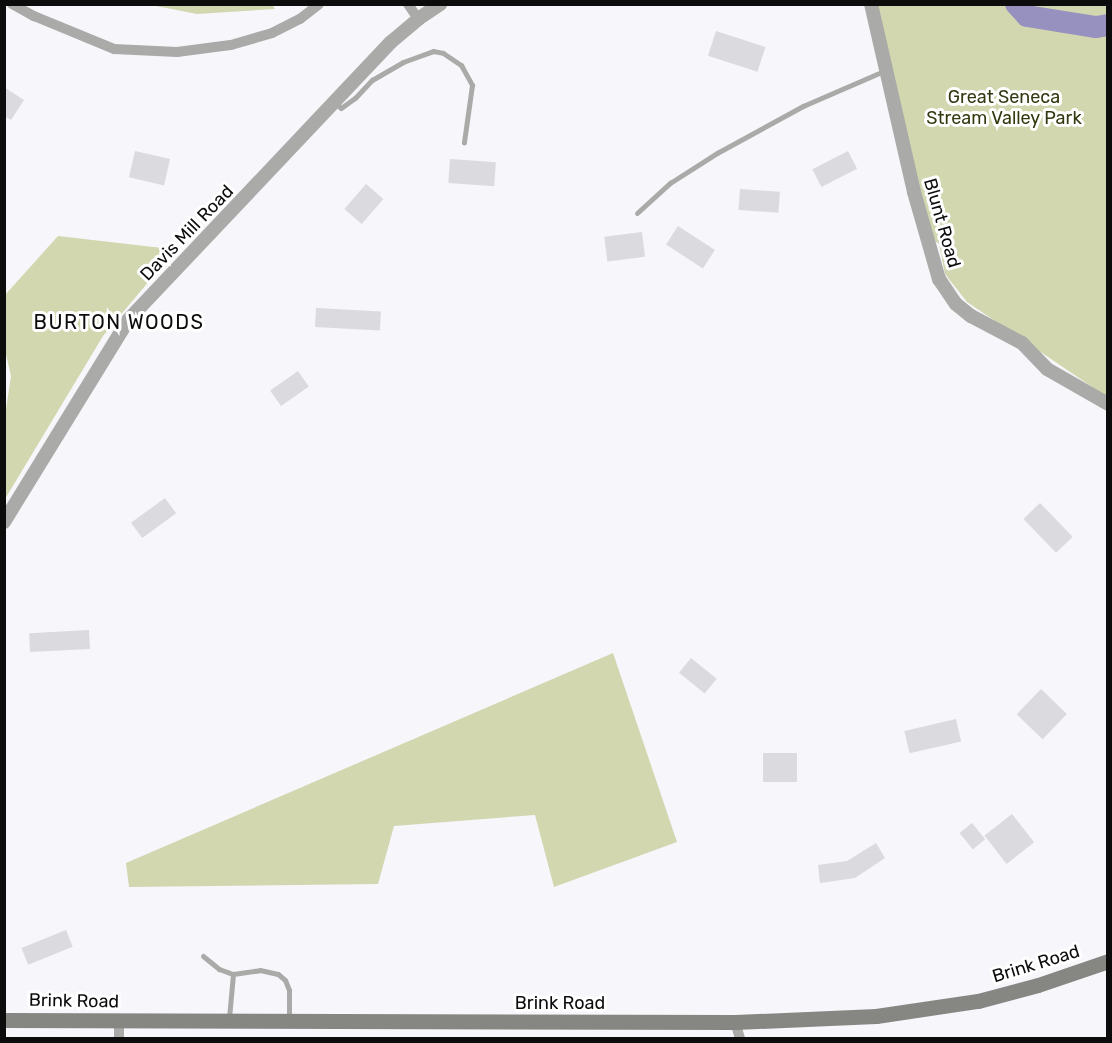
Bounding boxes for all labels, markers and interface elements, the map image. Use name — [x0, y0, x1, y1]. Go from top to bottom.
park label: Great Seneca Stream Valley Park — [926, 87, 1082, 130]
street label: Blunt Road — [919, 176, 965, 270]
street label: Davis Mill Road — [136, 181, 238, 285]
district label: BURTON WOODS — [33, 310, 205, 334]
street label: Brink Road — [990, 940, 1082, 988]
street label: Brink Road — [29, 989, 119, 1013]
street label: Brink Road — [515, 992, 605, 1014]

